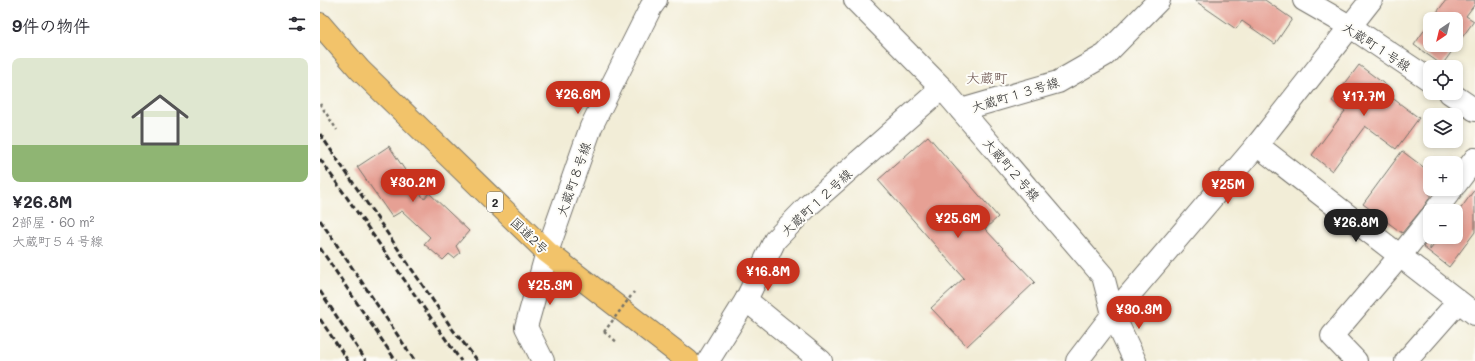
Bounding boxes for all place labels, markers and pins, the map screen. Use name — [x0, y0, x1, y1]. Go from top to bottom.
pin: ¥26.6M — [545, 81, 611, 115]
pin: ¥17.7M — [1331, 83, 1397, 117]
pin: ¥30.2M — [380, 169, 446, 203]
pin: ¥25M — [1204, 171, 1252, 205]
pin: ¥25.6M — [925, 205, 991, 239]
pin: ¥26.8M — [1323, 209, 1389, 243]
pin: ¥16.8M — [735, 258, 801, 292]
pin: ¥25.3M — [517, 272, 583, 306]
pin: ¥30.3M — [1106, 296, 1172, 330]

